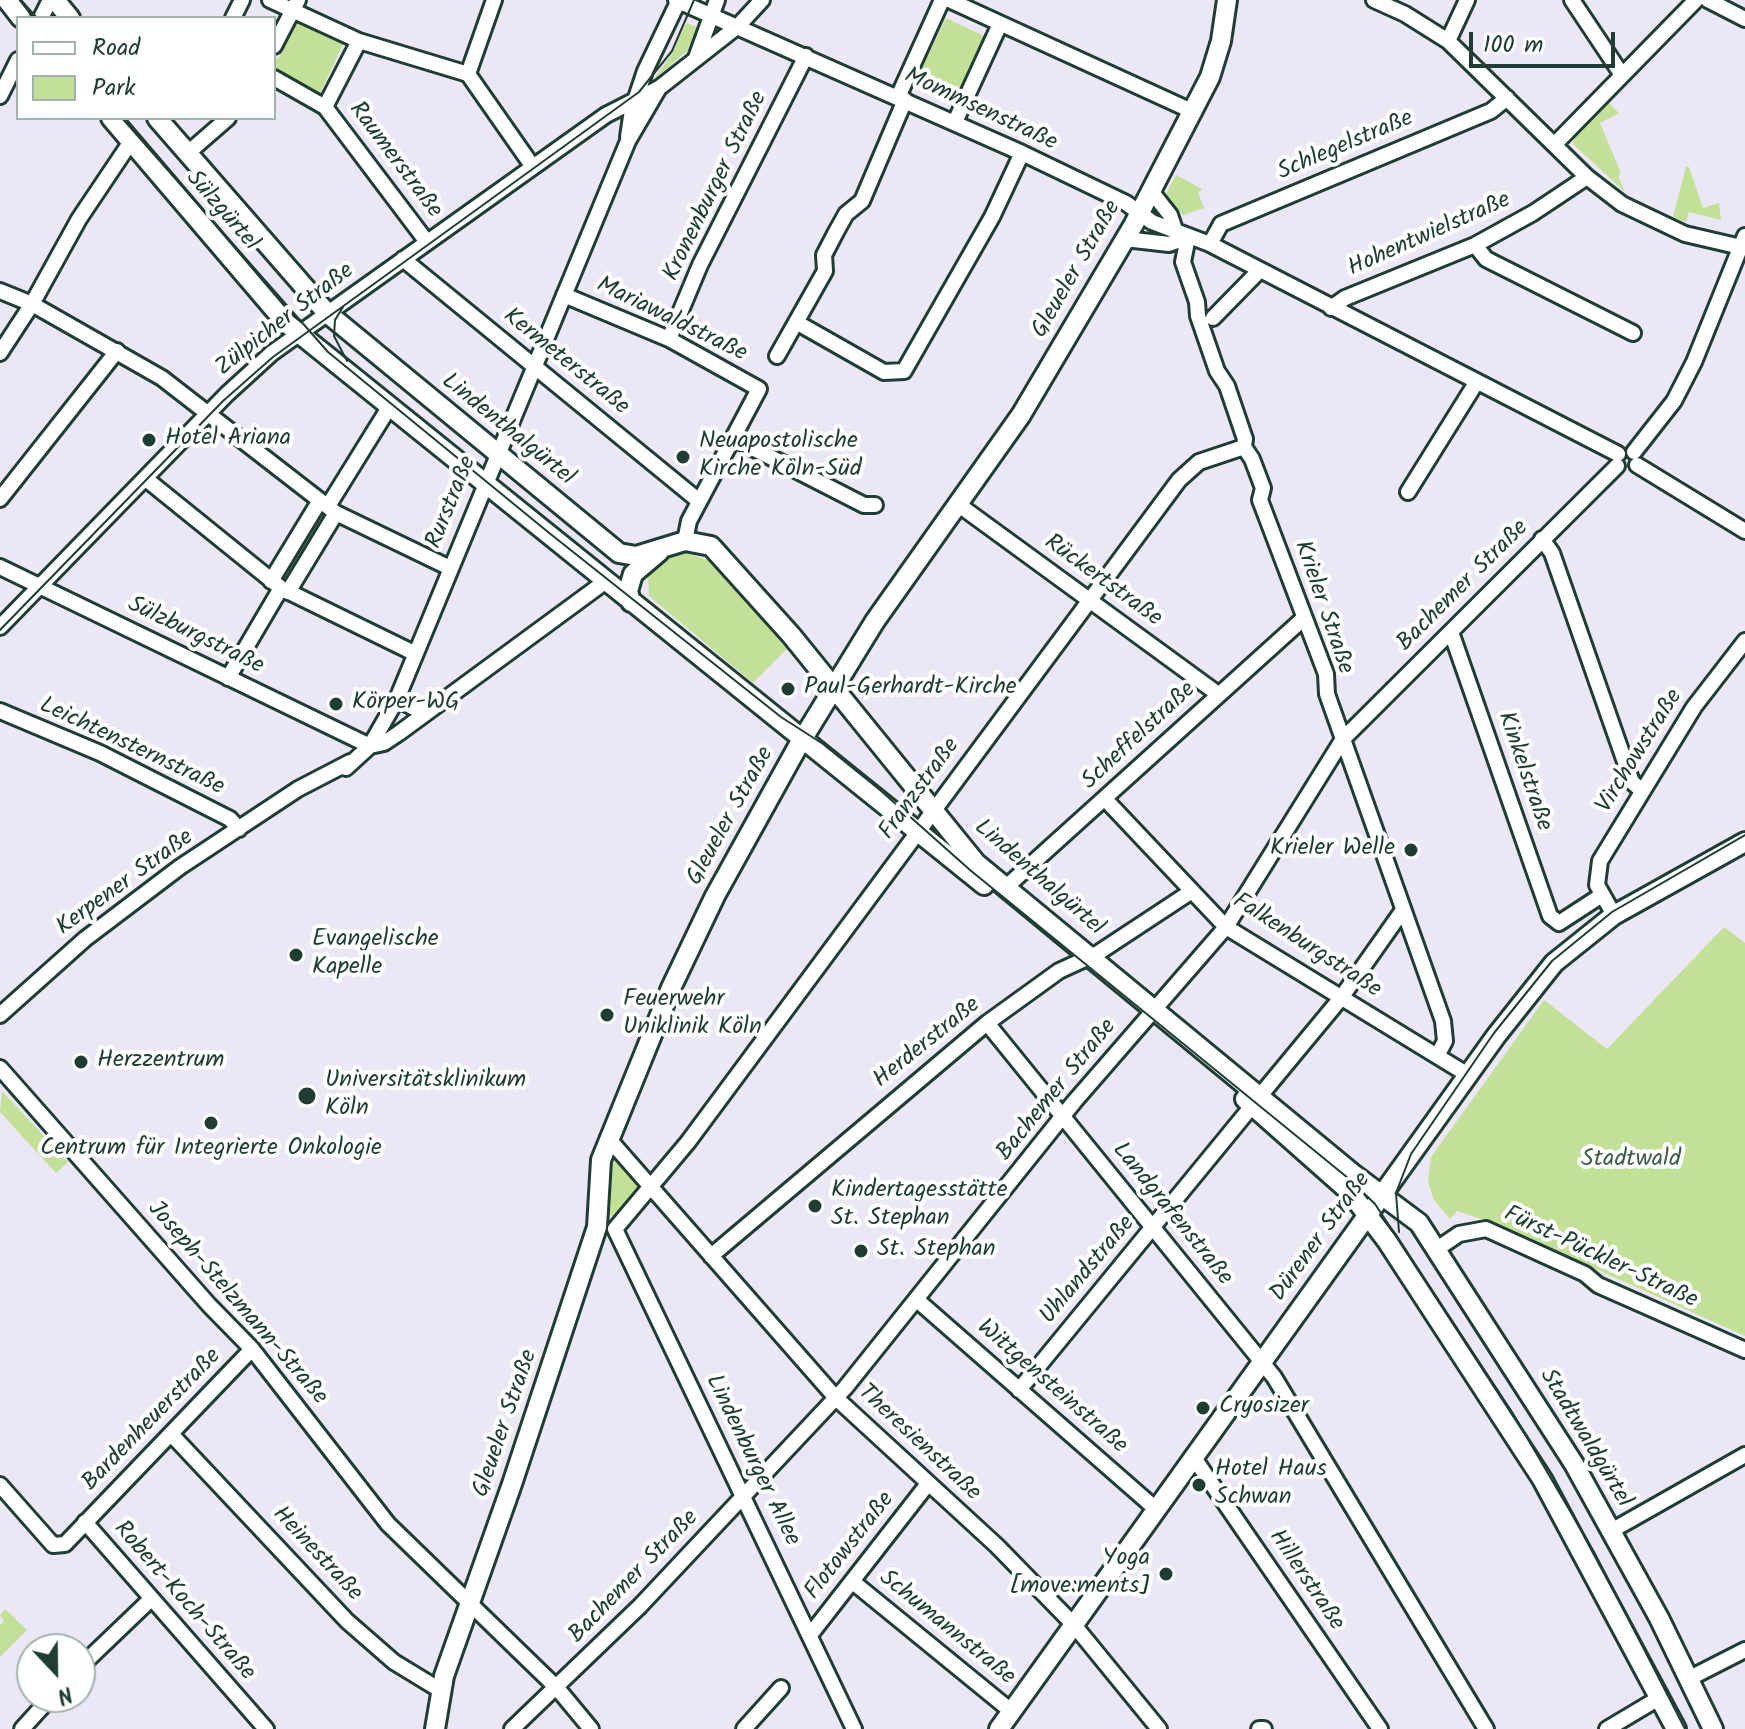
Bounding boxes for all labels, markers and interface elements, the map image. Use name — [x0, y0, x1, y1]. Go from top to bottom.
legend — [16, 16, 276, 120]
scale bar — [1473, 16, 1619, 66]
text: 100 m — [1483, 26, 1543, 65]
text: Road — [92, 29, 140, 68]
street label: Mommsenstraße — [899, 63, 1061, 159]
text: Park — [92, 69, 136, 108]
street label: Kronenburger Straße — [659, 88, 775, 286]
street label: Raumerstraße — [341, 97, 447, 225]
street label: Schlegelstraße — [1274, 105, 1418, 189]
street label: Sülzgürtel — [178, 166, 264, 258]
street label: Hohentwielstraße — [1344, 187, 1516, 285]
street label: Gleueler Straße — [1027, 196, 1129, 344]
street label: Zülpicher Straße — [211, 258, 361, 384]
street label: Mariawaldstraße — [591, 272, 751, 370]
street label: Kermeterstraße — [496, 303, 634, 423]
street label: Lindenthalgürtel — [434, 368, 580, 494]
place label: Hotel Ariana — [165, 426, 291, 454]
place label: Neuapostolische Kirche Köln-Süd — [699, 429, 862, 485]
marker: Hotel Ariana — [140, 431, 158, 449]
marker: Neuapostolische Kirche Köln-Süd — [674, 448, 692, 466]
street label: Rurstraße — [421, 453, 485, 553]
street label: Bachemer Straße — [1392, 515, 1536, 659]
street label: Rückertstraße — [1037, 529, 1167, 635]
street label: Krieler Straße — [1286, 538, 1358, 678]
street label: Sülzburgstraße — [122, 592, 268, 682]
place label: Paul-Gerhardt-Kirche — [804, 675, 1017, 703]
street label: Scheffelstraße — [1077, 677, 1203, 797]
marker: Paul-Gerhardt-Kirche — [779, 680, 797, 698]
street label: Virchowstraße — [1592, 685, 1690, 819]
place label: Körper-WG — [352, 690, 460, 718]
street label: Leichtensternstraße — [34, 693, 228, 803]
marker: Körper-WG — [327, 695, 345, 713]
street label: Kinkelstraße — [1489, 709, 1557, 835]
street label: Franzstraße — [874, 734, 968, 846]
street label: Gleueler Straße — [682, 743, 782, 891]
street label: Lindenthalgürtel — [967, 815, 1109, 943]
street label: Kerpener Straße — [52, 825, 200, 943]
place label: Krieler Welle — [1270, 836, 1395, 864]
marker: Krieler Welle — [1402, 841, 1420, 859]
street label: Falkenburgstraße — [1226, 888, 1386, 1006]
place label: Evangelische Kapelle — [312, 927, 439, 983]
marker: Evangelische Kapelle — [287, 946, 305, 964]
place label: Feuerwehr Uniklinik Köln — [623, 987, 762, 1043]
street label: Herderstraße — [869, 992, 987, 1096]
marker: Feuerwehr Uniklinik Köln — [598, 1006, 616, 1024]
street label: Bachemer Straße — [992, 1014, 1124, 1168]
place label: Herzzentrum — [97, 1048, 224, 1076]
marker: Herzzentrum — [72, 1053, 90, 1071]
place label: Universitätsklinikum Köln — [325, 1068, 526, 1124]
marker: Universitätsklinikum Köln — [296, 1085, 318, 1107]
marker: Centrum für Integrierte Onkologie — [202, 1114, 220, 1132]
place label: Centrum für Integrierte Onkologie — [40, 1136, 382, 1164]
street label: Landgrafenstraße — [1104, 1138, 1238, 1292]
park label: Stadtwald — [1581, 1147, 1681, 1175]
street label: Dürener Straße — [1265, 1168, 1379, 1308]
place label: Kindertagesstätte St. Stephan — [831, 1178, 1008, 1234]
street label: Joseph-Stelzmann-Straße — [140, 1196, 332, 1412]
marker: Kindertagesstätte St. Stephan — [806, 1197, 824, 1215]
street label: Fürst-Pückler-Straße — [1498, 1201, 1702, 1317]
street label: Uhlandstraße — [1035, 1211, 1143, 1331]
place label: St. Stephan — [877, 1237, 996, 1265]
marker: St. Stephan — [852, 1242, 870, 1260]
street label: Wittgensteinstraße — [970, 1315, 1132, 1461]
street label: Bardenheuerstraße — [77, 1344, 229, 1498]
street label: Gleueler Straße — [468, 1347, 546, 1501]
street label: Stadtwaldgürtel — [1531, 1364, 1637, 1514]
street label: Lindenburger Allee — [697, 1371, 805, 1551]
street label: Theresienstraße — [850, 1379, 986, 1509]
place label: Cryosizer — [1219, 1394, 1309, 1422]
marker: Cryosizer — [1194, 1399, 1212, 1417]
place label: Hotel Haus Schwan — [1215, 1457, 1327, 1513]
marker: Hotel Haus Schwan — [1190, 1476, 1208, 1494]
street label: Flotowstraße — [800, 1487, 902, 1607]
street label: Heinestraße — [265, 1501, 367, 1609]
street label: Bachemer Straße — [564, 1505, 706, 1651]
street label: Robert-Koch-Straße — [106, 1516, 260, 1688]
street label: Hillerstraße — [1261, 1525, 1349, 1637]
place label: Yoga [move:ments] — [1009, 1546, 1150, 1602]
street label: Schumannstraße — [872, 1565, 1020, 1693]
marker: Yoga [move:ments] — [1157, 1565, 1175, 1583]
north arrow — [16, 1633, 96, 1713]
text: N — [51, 1675, 77, 1713]

